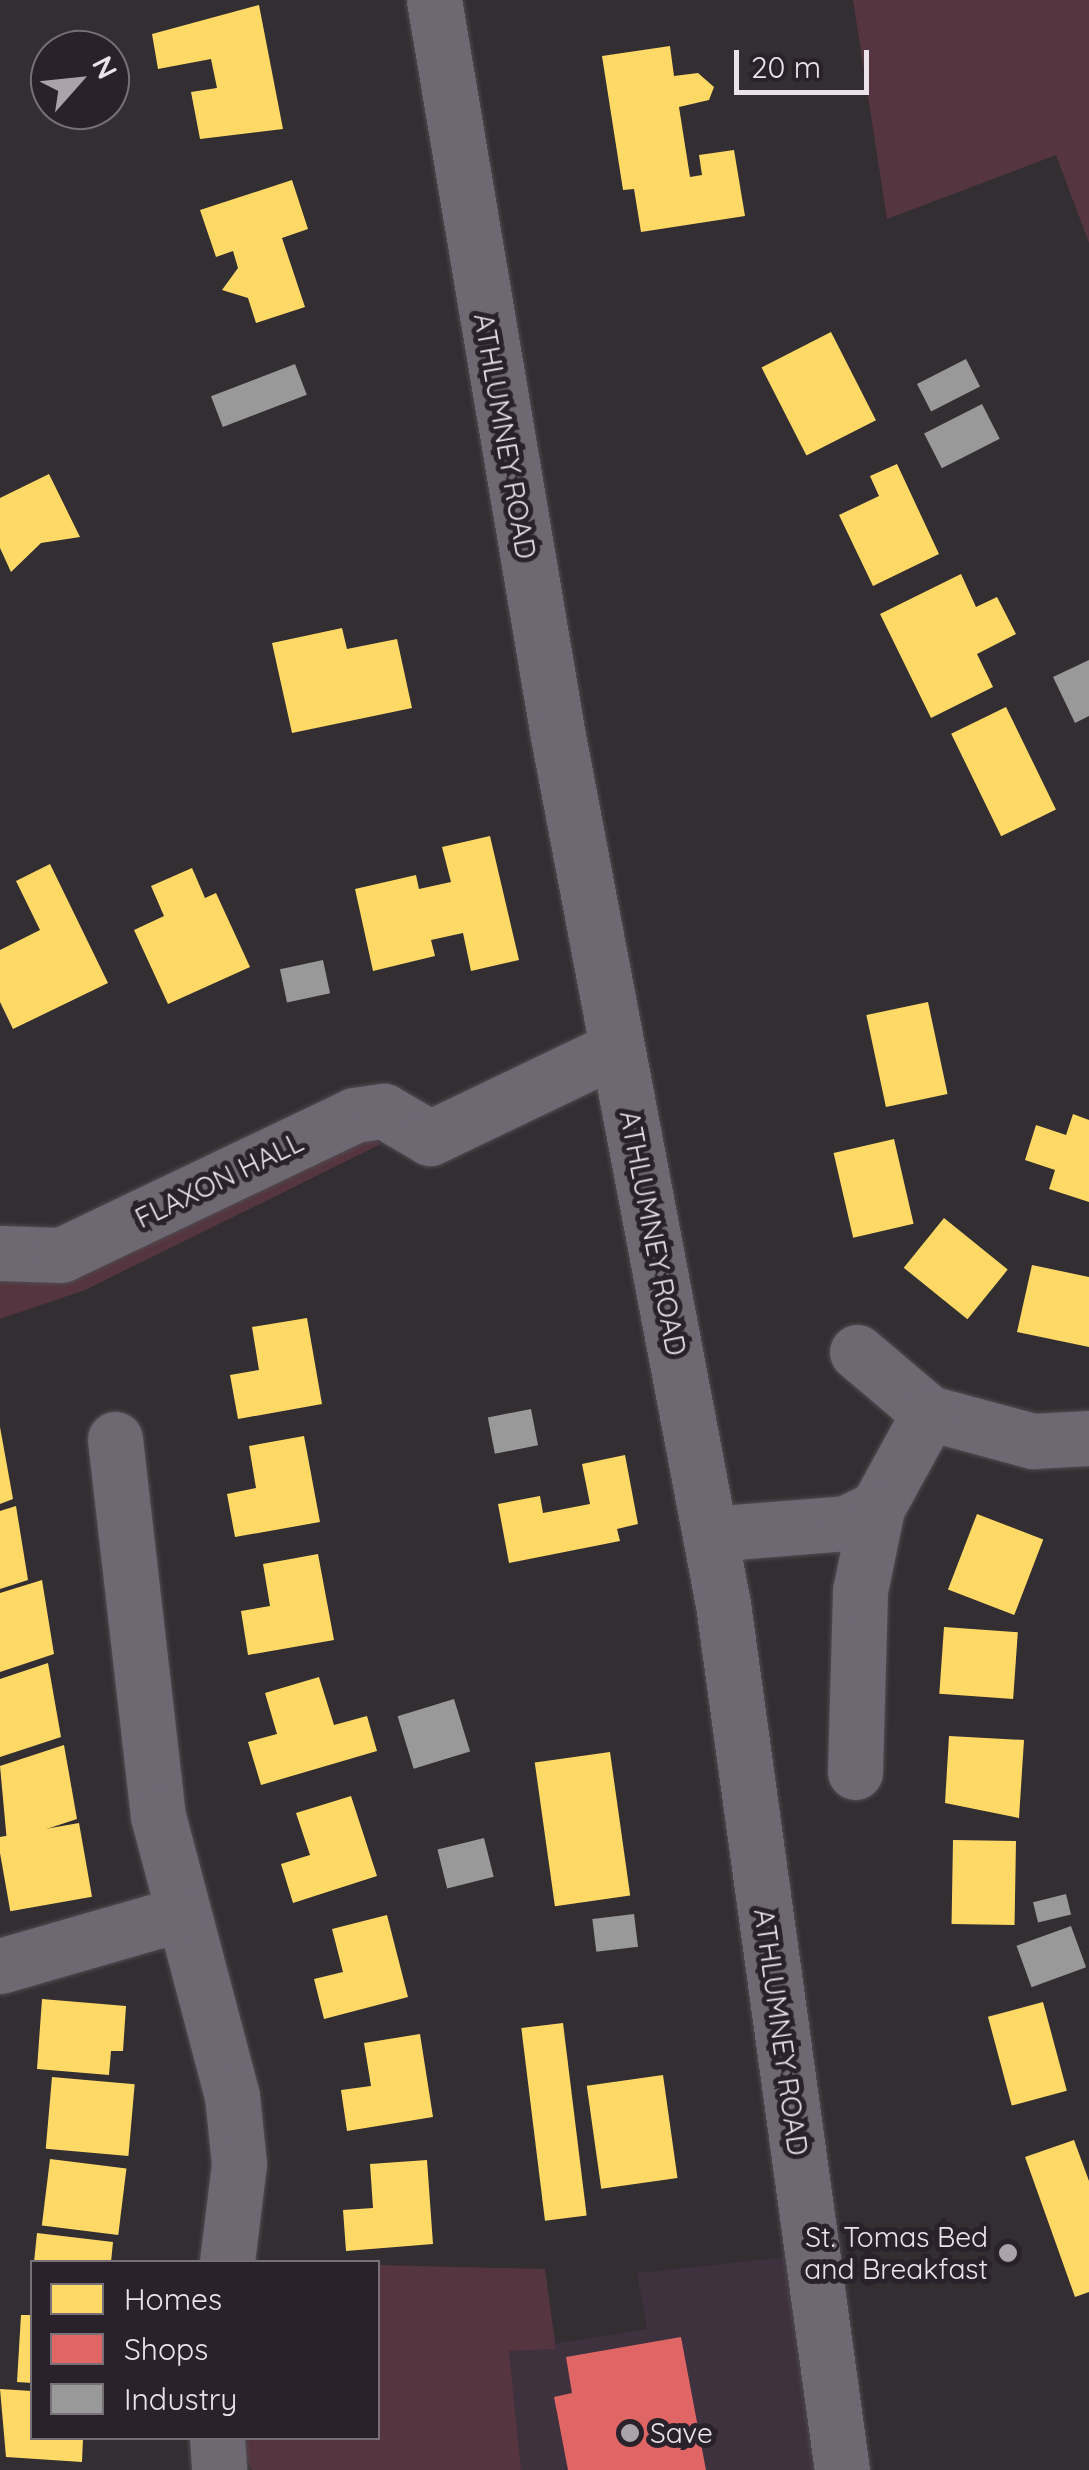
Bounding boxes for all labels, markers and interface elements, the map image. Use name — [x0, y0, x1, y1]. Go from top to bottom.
north arrow — [30, 30, 130, 130]
scale bar — [739, 30, 874, 92]
text: 20 m — [751, 48, 821, 86]
text: N — [85, 50, 126, 84]
street label: ATHLUMNEY ROAD — [467, 311, 543, 561]
street label: ATHLUMNEY ROAD — [613, 1108, 693, 1358]
street label: FLAXON HALL — [130, 1125, 308, 1235]
street label: ATHLUMNEY ROAD — [747, 1906, 815, 2158]
place label: St. Tomas Bed and Breakfast — [804, 2220, 988, 2286]
marker: St. Tomas Bed and Breakfast — [997, 2242, 1019, 2264]
legend — [30, 2260, 380, 2440]
text: Homes — [124, 2280, 222, 2318]
text: Shops — [124, 2330, 208, 2368]
text: Industry — [124, 2380, 237, 2418]
place label: Save — [650, 2416, 713, 2450]
marker: Save — [619, 2422, 641, 2444]

